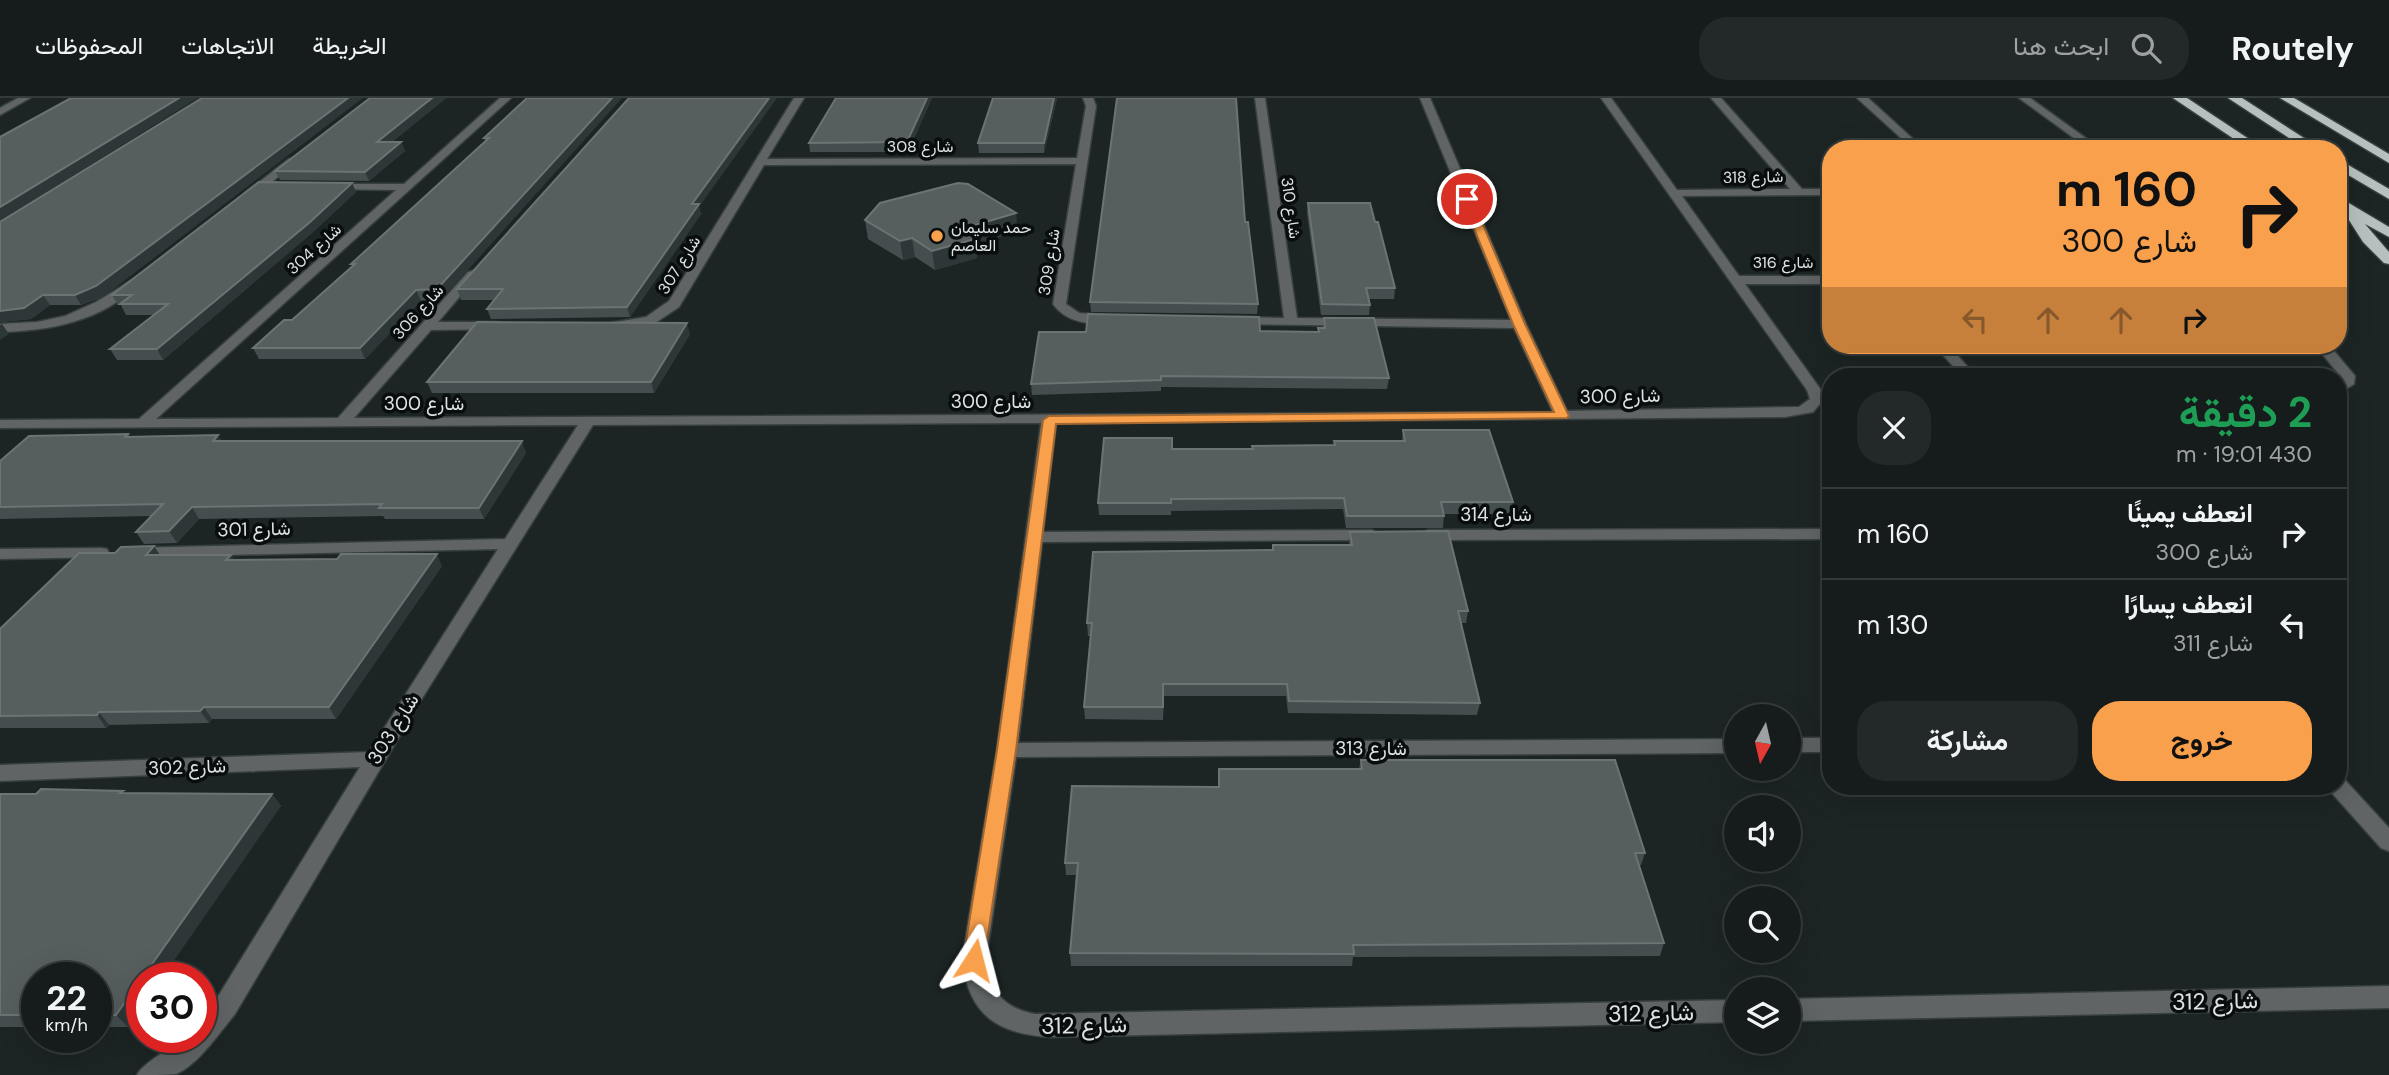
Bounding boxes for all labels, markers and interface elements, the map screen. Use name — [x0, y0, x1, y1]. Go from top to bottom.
search box — [1699, 17, 2189, 80]
text: Routely — [2231, 27, 2354, 70]
text: ابحث هنا — [2013, 29, 2109, 63]
icon: search — [2127, 29, 2165, 67]
text: المحفوظات — [35, 30, 143, 61]
text: الاتجاهات — [181, 30, 274, 61]
text: الخريطة — [312, 30, 387, 61]
street label: شارع 308 — [887, 136, 953, 158]
text: 160 m — [2056, 157, 2197, 221]
street label: شارع 318 — [1723, 166, 1783, 189]
icon: right — [2221, 168, 2312, 259]
pin — [1437, 169, 1497, 229]
street label: شارع 310 — [1275, 176, 1306, 240]
icon: arrive — [1448, 180, 1486, 218]
place label: حمد سليمان العاصم — [951, 217, 1032, 256]
street label: شارع 304 — [282, 219, 346, 280]
text: شارع 300 — [2061, 220, 2197, 262]
street label: شارع 309 — [1033, 227, 1066, 297]
marker: حمد سليمان العاصم — [929, 228, 945, 244]
street label: شارع 307 — [653, 232, 706, 299]
street label: شارع 316 — [1753, 252, 1813, 274]
street label: شارع 306 — [388, 280, 449, 345]
icon: left — [1956, 301, 1994, 339]
icon: ahead — [2029, 301, 2067, 339]
icon: ahead — [2102, 301, 2140, 339]
icon: right — [2175, 301, 2213, 339]
street label: شارع 300 — [1580, 383, 1660, 409]
text: 2 دقيقة — [2179, 385, 2312, 440]
street label: شارع 300 — [951, 389, 1031, 414]
street label: شارع 300 — [384, 391, 464, 416]
button: close — [1857, 391, 1931, 465]
text: 430 m · 19:01 — [2176, 439, 2312, 469]
text: انعطف يمينًا — [2127, 496, 2253, 530]
street label: شارع 314 — [1460, 502, 1532, 527]
icon: right — [2274, 515, 2312, 553]
street label: شارع 301 — [217, 516, 291, 542]
text: 160 m — [1857, 517, 1929, 551]
text: شارع 300 — [2156, 537, 2253, 567]
text: انعطف يسارًا — [2124, 587, 2253, 621]
icon: left — [2274, 606, 2312, 644]
text: 130 m — [1857, 608, 1928, 642]
text: شارع 311 — [2173, 628, 2253, 658]
street label: شارع 303 — [362, 689, 424, 769]
button: مشاركة — [1857, 701, 2078, 781]
button: خروج — [2092, 701, 2312, 781]
north arrow — [1724, 704, 1801, 780]
map controls — [1724, 704, 1801, 1054]
street label: شارع 313 — [1335, 736, 1407, 761]
street label: شارع 302 — [147, 753, 227, 781]
button: sound — [1724, 795, 1801, 872]
button: search — [1724, 886, 1801, 963]
position arrow — [937, 923, 1011, 997]
speed limit sign: 30 — [126, 962, 217, 1053]
text: 22 — [46, 975, 87, 1021]
button: layers — [1724, 977, 1801, 1054]
street label: شارع 312 — [2172, 985, 2258, 1018]
street label: شارع 312 — [1608, 997, 1694, 1030]
street label: شارع 312 — [1041, 1009, 1127, 1042]
text: km/h — [45, 1013, 88, 1037]

